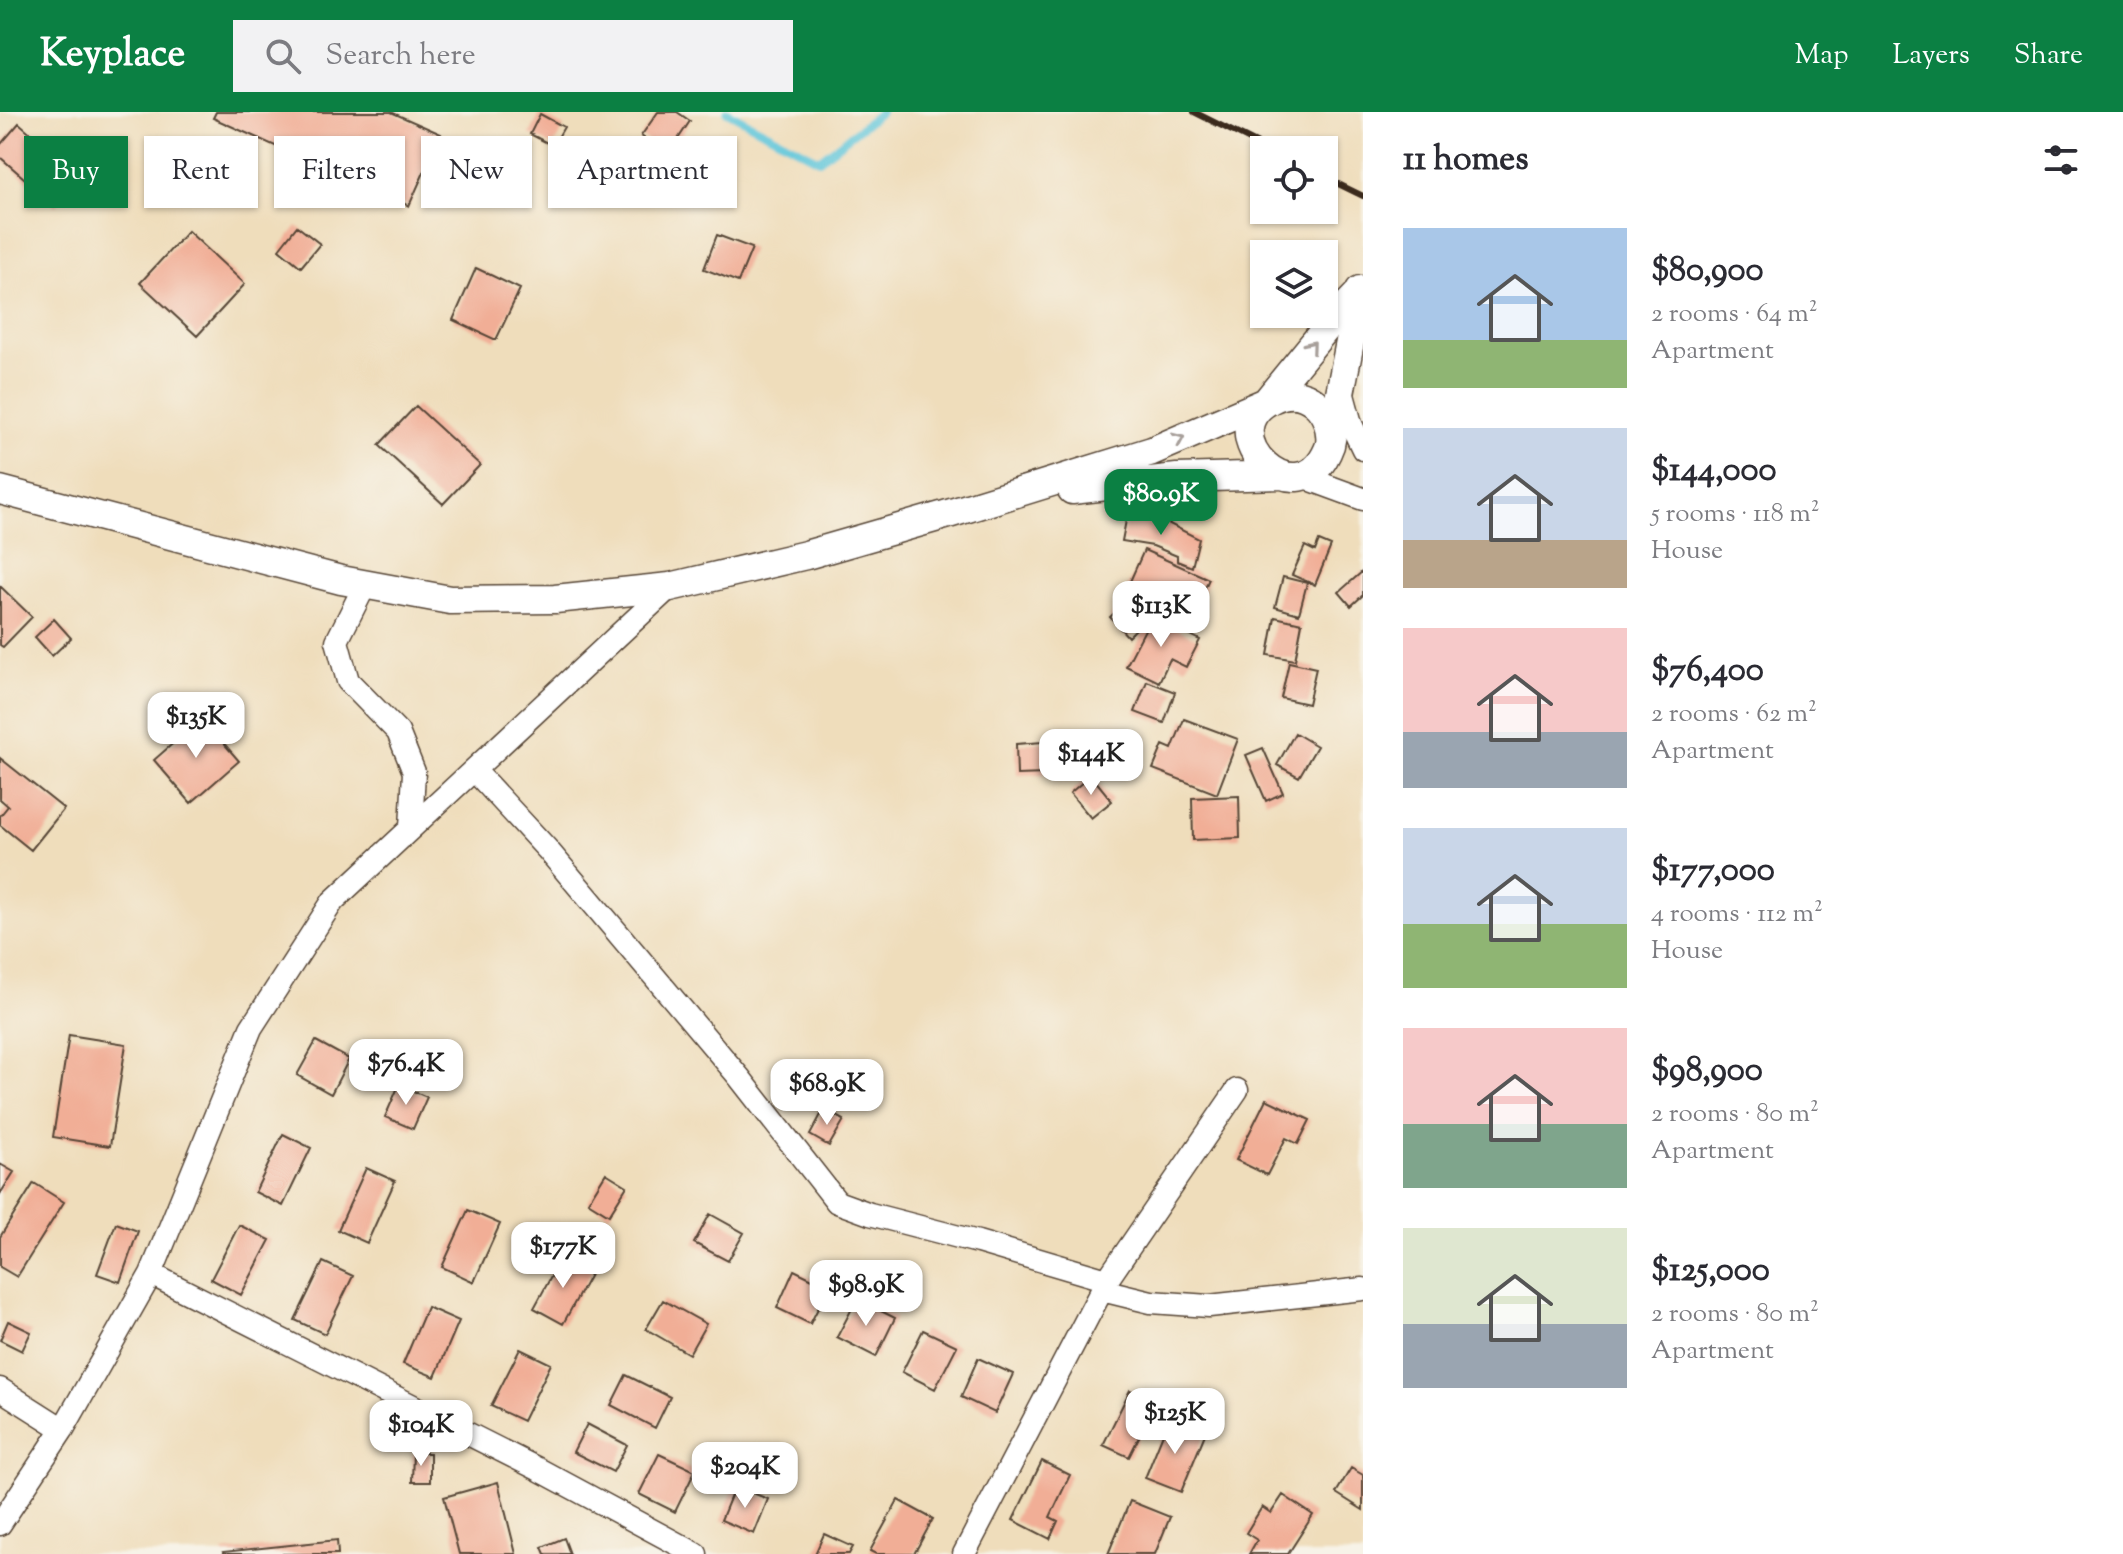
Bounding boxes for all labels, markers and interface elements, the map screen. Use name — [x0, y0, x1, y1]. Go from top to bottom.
search box — [233, 20, 793, 92]
text: Keyplace — [40, 29, 185, 83]
icon: search — [261, 34, 305, 78]
text: Search here — [325, 35, 476, 78]
text: Map — [1795, 36, 1848, 76]
text: Layers — [1892, 36, 1970, 76]
text: Share — [2014, 36, 2083, 76]
chip: Buy — [24, 136, 128, 208]
chip: Rent — [144, 136, 258, 208]
chip: Filters — [274, 136, 405, 208]
chip: New — [421, 136, 532, 208]
chip: Apartment — [548, 136, 737, 208]
map controls — [1250, 136, 1338, 328]
button: locate — [1250, 136, 1338, 224]
text: 11 homes — [1403, 136, 1529, 185]
icon: filters — [2039, 138, 2083, 182]
button: layers — [1250, 240, 1338, 328]
text: $80,900 — [1651, 247, 1764, 296]
icon: home — [1467, 260, 1563, 356]
text: 2 rooms · 64 m² — [1651, 296, 1818, 333]
text: Apartment — [1651, 333, 1774, 370]
one-way arrow — [1301, 341, 1316, 356]
one-way arrow — [1171, 433, 1185, 449]
text: $144,000 — [1651, 447, 1776, 496]
icon: home — [1467, 460, 1563, 556]
pin: $80.9K — [1096, 469, 1226, 537]
text: $80.9K — [1122, 476, 1200, 513]
text: 5 rooms · 118 m² — [1651, 496, 1819, 533]
text: House — [1651, 533, 1723, 570]
pin: $113K — [1105, 581, 1217, 649]
text: $113K — [1131, 588, 1191, 625]
text: $76,400 — [1651, 647, 1764, 696]
icon: home — [1467, 660, 1563, 756]
pin: $135K — [140, 692, 252, 760]
text: 2 rooms · 62 m² — [1651, 696, 1817, 733]
text: $135K — [166, 699, 226, 736]
pin: $144K — [1035, 729, 1147, 797]
text: Apartment — [1651, 733, 1774, 770]
text: $144K — [1057, 736, 1125, 773]
text: $177,000 — [1651, 847, 1775, 896]
icon: home — [1467, 860, 1563, 956]
text: 4 rooms · 112 m² — [1651, 896, 1823, 933]
text: House — [1651, 933, 1723, 970]
pin: $76.4K — [341, 1039, 471, 1107]
text: $76.4K — [367, 1046, 445, 1083]
text: $98,900 — [1651, 1047, 1763, 1096]
pin: $68.9K — [762, 1059, 892, 1127]
icon: home — [1467, 1060, 1563, 1156]
text: $68.9K — [788, 1066, 866, 1103]
text: 2 rooms · 80 m² — [1651, 1096, 1819, 1133]
text: Apartment — [1651, 1133, 1774, 1170]
pin: $177K — [507, 1222, 619, 1290]
text: $177K — [529, 1229, 597, 1266]
text: $125,000 — [1651, 1247, 1770, 1296]
pin: $98.9K — [801, 1260, 931, 1328]
icon: home — [1467, 1260, 1563, 1356]
text: $98.9K — [828, 1267, 904, 1304]
text: 2 rooms · 80 m² — [1651, 1296, 1819, 1333]
text: Apartment — [1651, 1333, 1774, 1370]
pin: $125K — [1119, 1388, 1231, 1456]
text: $125K — [1144, 1395, 1206, 1432]
pin: $104K — [365, 1400, 477, 1468]
text: $104K — [388, 1407, 454, 1444]
pin: $204K — [689, 1442, 801, 1510]
text: $204K — [710, 1449, 780, 1486]

